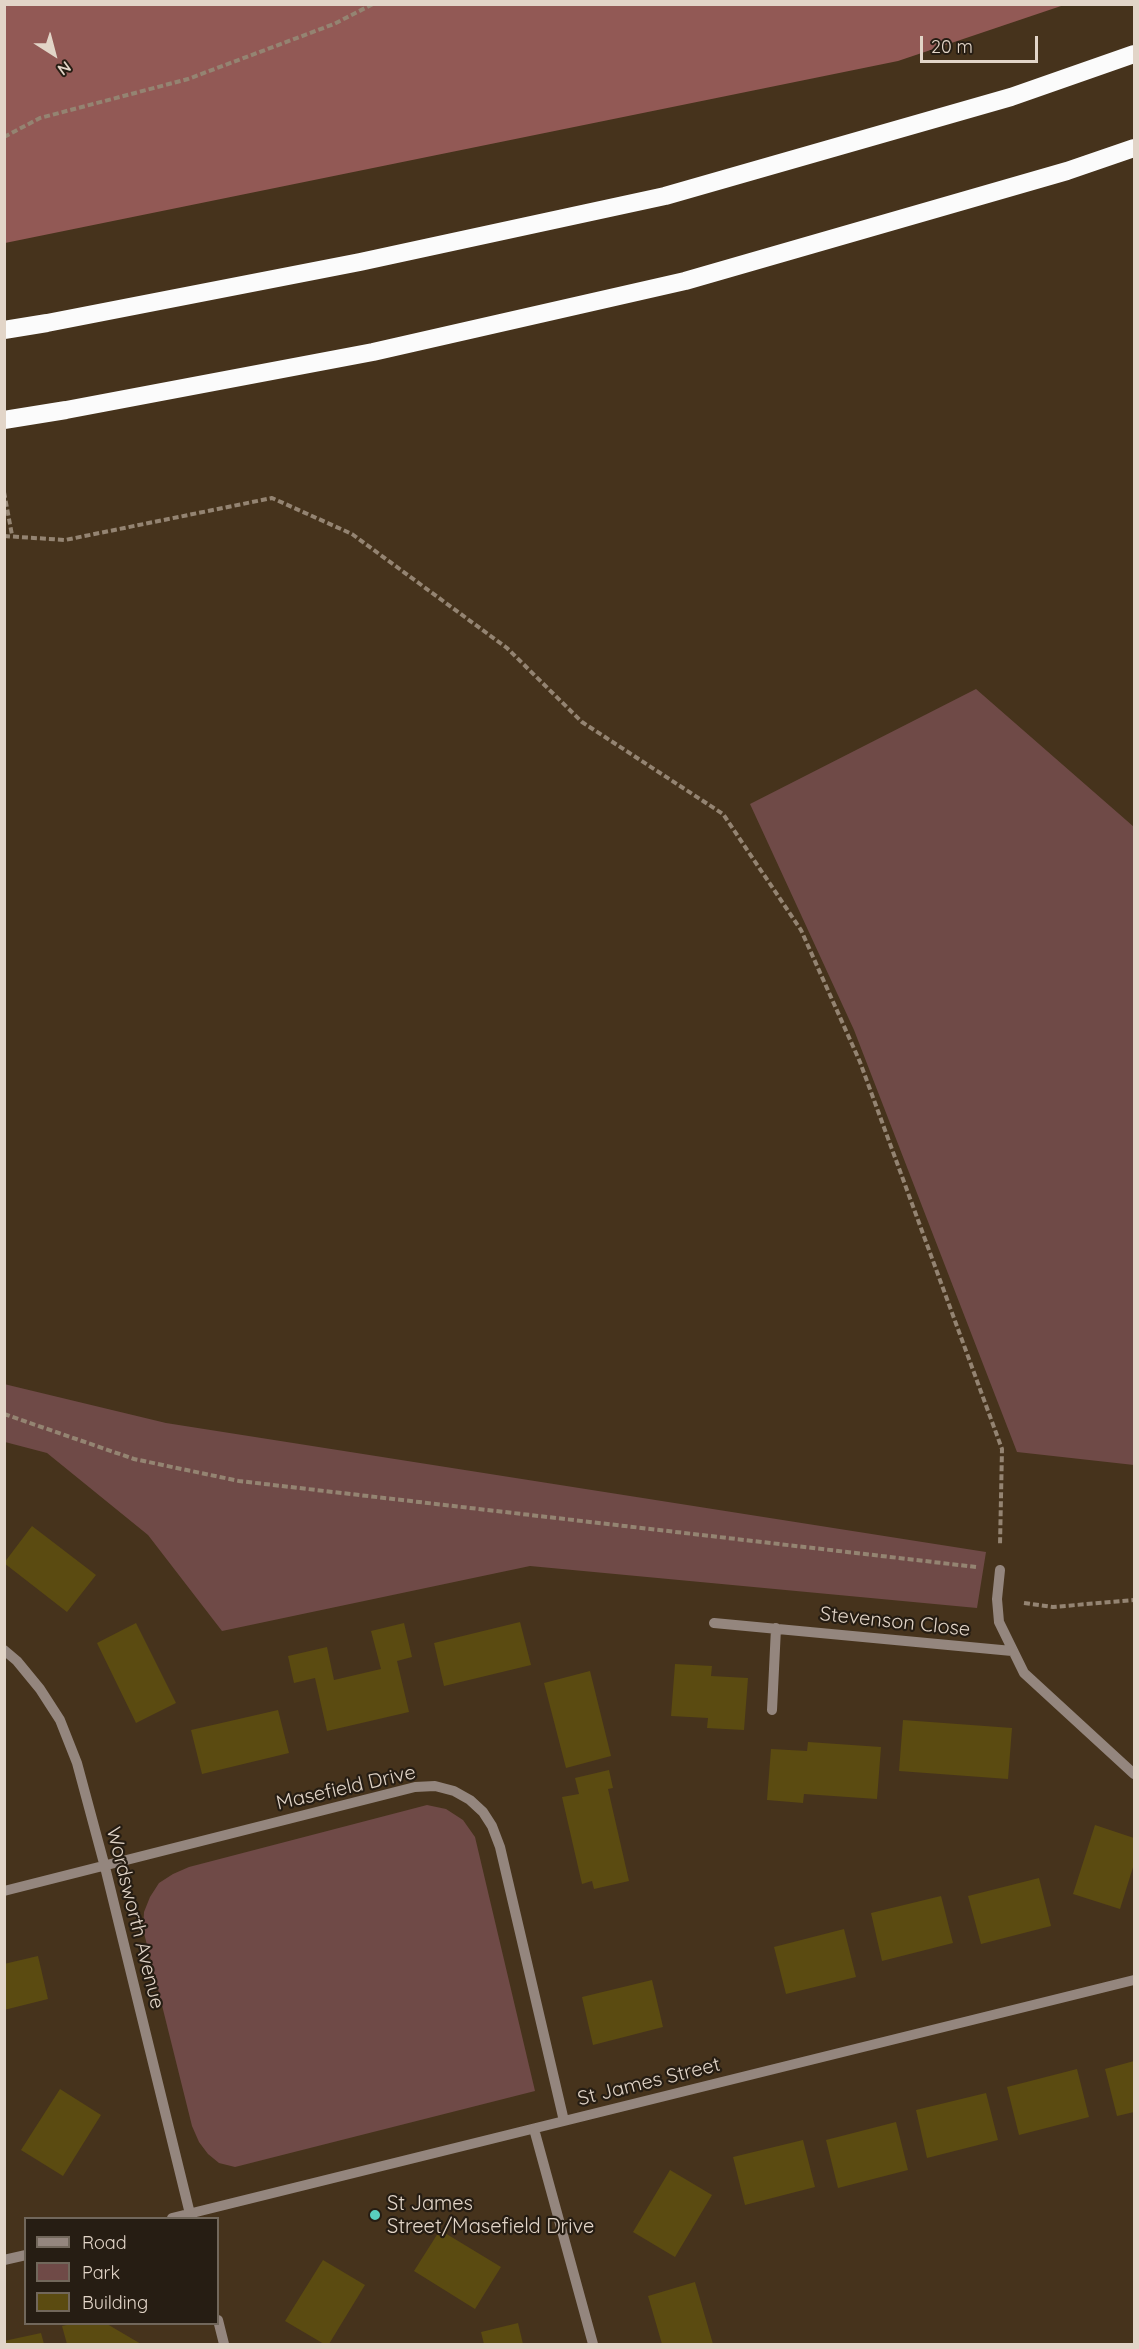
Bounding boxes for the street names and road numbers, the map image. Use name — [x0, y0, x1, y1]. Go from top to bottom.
street label: Stevenson Close — [819, 1602, 971, 1642]
street label: Masefield Drive — [274, 1760, 418, 1816]
street label: Wordsworth Avenue — [101, 1825, 169, 2011]
street label: St James Street — [575, 2053, 723, 2111]

